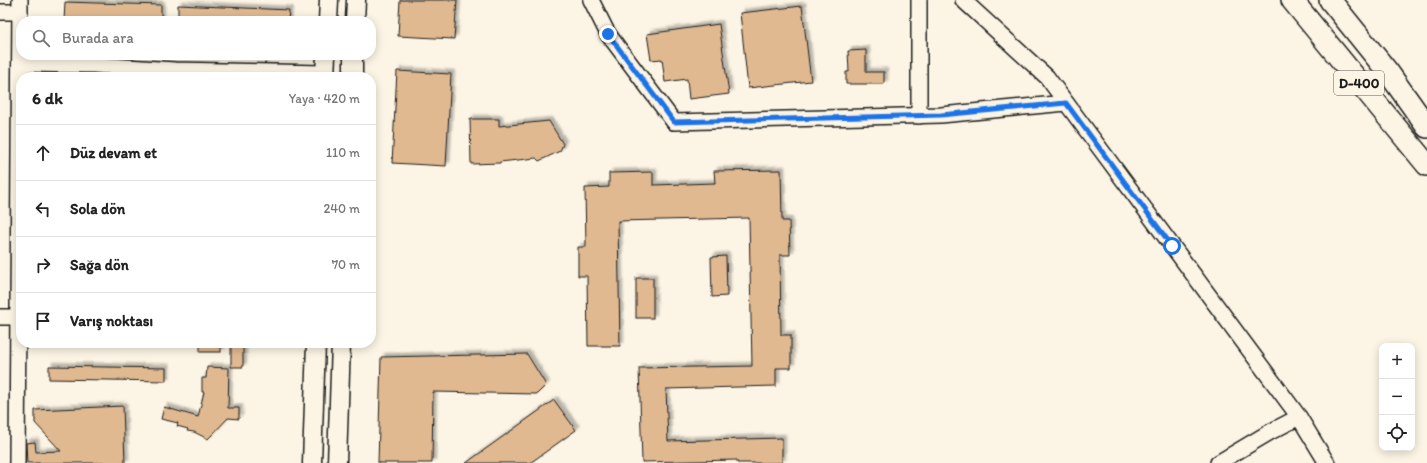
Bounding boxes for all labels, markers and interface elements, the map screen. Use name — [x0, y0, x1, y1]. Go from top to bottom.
search box — [16, 16, 376, 60]
route end — [599, 25, 617, 43]
icon: search — [30, 27, 52, 49]
text: Burada ara — [62, 29, 134, 47]
road number: D-400 — [1334, 71, 1384, 95]
text: 6 dk — [32, 88, 63, 108]
text: Yaya · 420 m — [289, 91, 360, 106]
icon: ahead — [32, 142, 54, 164]
text: Düz devam et — [70, 144, 157, 162]
text: 110 m — [326, 145, 360, 160]
icon: left — [32, 198, 54, 220]
text: Sola dön — [70, 200, 125, 218]
text: 240 m — [323, 201, 360, 216]
route start — [1163, 237, 1181, 255]
icon: right — [32, 254, 54, 276]
text: Sağa dön — [70, 256, 129, 274]
text: 70 m — [332, 257, 360, 272]
icon: arrive — [32, 310, 54, 332]
text: Varış noktası — [70, 312, 153, 330]
map controls — [1379, 343, 1415, 451]
button: + — [1379, 343, 1415, 379]
button: − — [1379, 379, 1415, 415]
button: locate — [1379, 415, 1415, 451]

